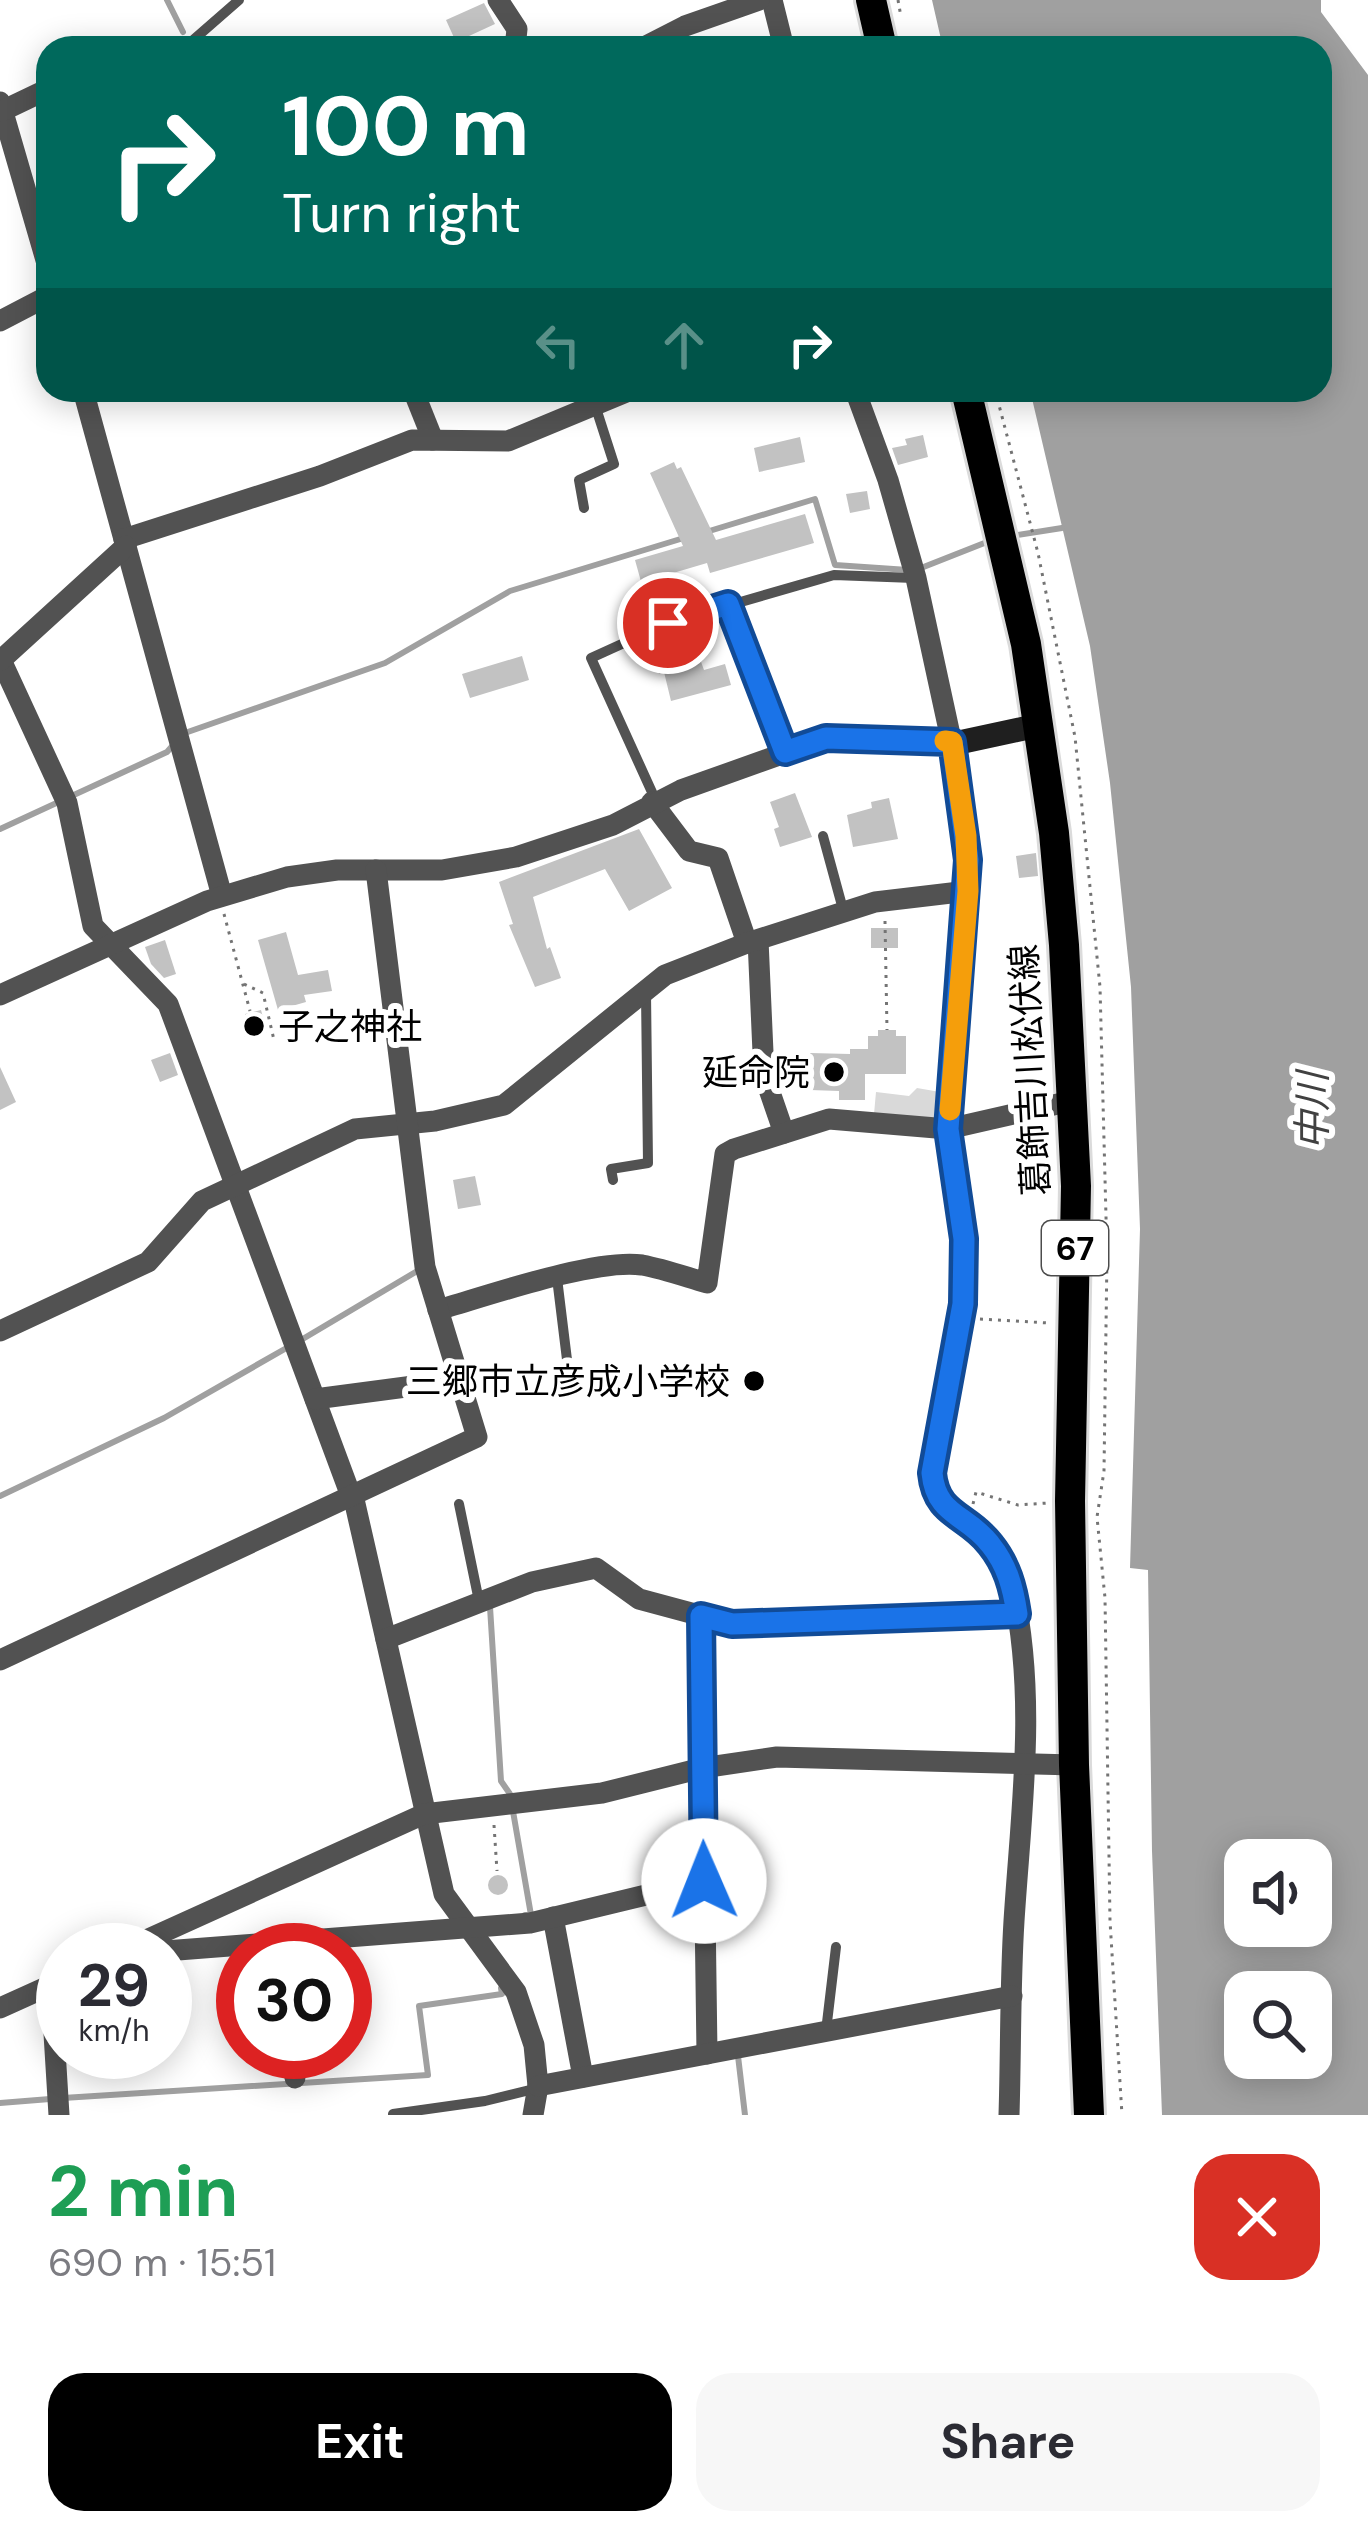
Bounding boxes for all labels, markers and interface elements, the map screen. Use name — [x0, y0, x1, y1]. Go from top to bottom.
text: 100 m — [282, 72, 530, 181]
icon: right — [84, 84, 240, 240]
text: Turn right — [282, 178, 521, 249]
icon: left — [525, 312, 591, 378]
icon: ahead — [651, 312, 717, 378]
icon: right — [777, 312, 843, 378]
pin — [617, 572, 719, 674]
icon: arrive — [635, 590, 701, 656]
street label: 葛飾吉川松伏線 — [1000, 943, 1060, 1197]
place label: 子之神社 — [278, 1003, 422, 1050]
marker: 子之神社 — [241, 1013, 267, 1039]
place label: 延命院 — [702, 1049, 810, 1096]
marker: 延命院 — [821, 1059, 847, 1085]
water label: 中川 — [1287, 1068, 1338, 1150]
road number: 67 — [1042, 1221, 1108, 1275]
place label: 三郷市立彦成小学校 — [406, 1358, 730, 1405]
marker: 三郷市立彦成小学校 — [741, 1368, 767, 1394]
position arrow — [641, 1818, 767, 1944]
map controls — [1224, 1839, 1332, 2079]
button: sound — [1224, 1839, 1332, 1947]
speed limit sign: 30 — [216, 1923, 372, 2079]
text: 29 — [78, 1946, 150, 2025]
button: search — [1224, 1971, 1332, 2079]
text: km/h — [79, 2011, 149, 2050]
text: 2 min — [48, 2145, 238, 2238]
button: close — [1194, 2154, 1320, 2280]
text: 690 m · 15:51 — [48, 2237, 276, 2288]
button: Exit — [48, 2373, 672, 2511]
button: Share — [696, 2373, 1320, 2511]

